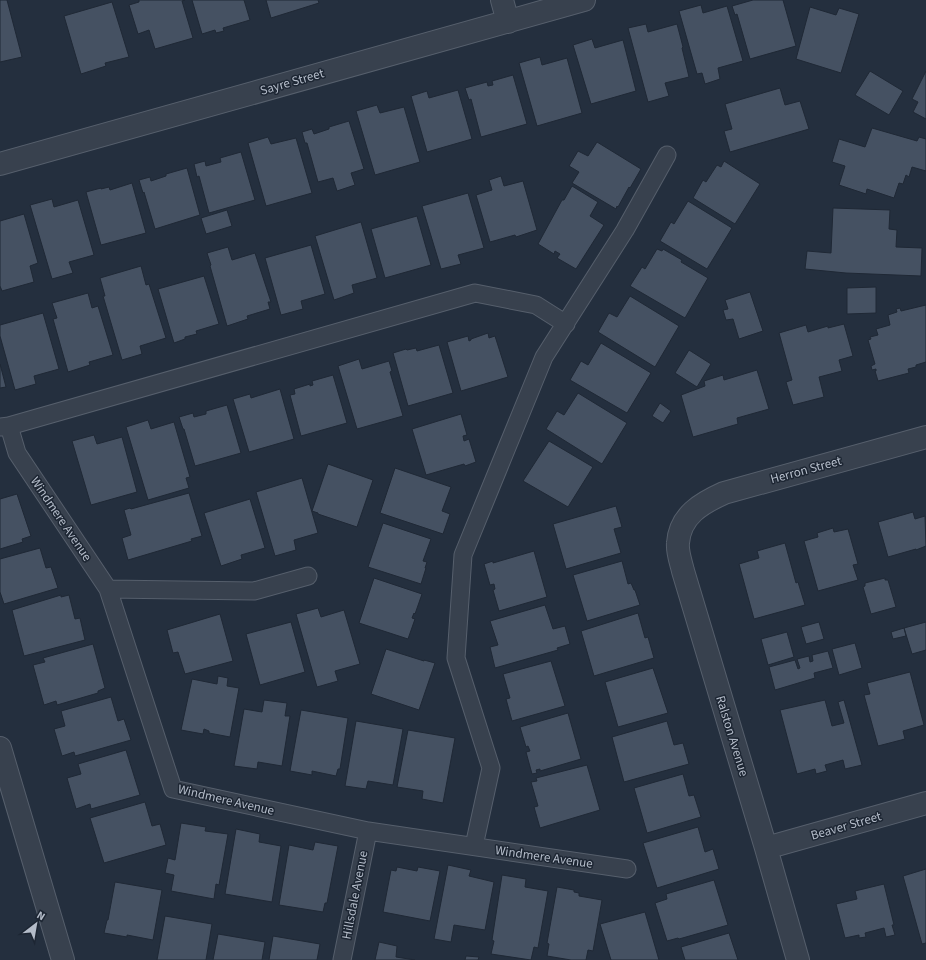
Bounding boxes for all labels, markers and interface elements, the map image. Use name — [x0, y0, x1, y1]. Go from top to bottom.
street label: Sayre Street — [258, 64, 327, 100]
street label: Herron Street — [768, 452, 844, 488]
street label: Windmere Avenue — [26, 473, 96, 565]
street label: Ralston Avenue — [711, 693, 753, 779]
street label: Windmere Avenue — [176, 780, 276, 820]
street label: Beaver Street — [809, 807, 884, 845]
street label: Windmere Avenue — [494, 841, 594, 873]
street label: Hillsdale Avenue — [338, 849, 372, 941]
north arrow — [16, 904, 56, 944]
text: N — [34, 908, 48, 924]

